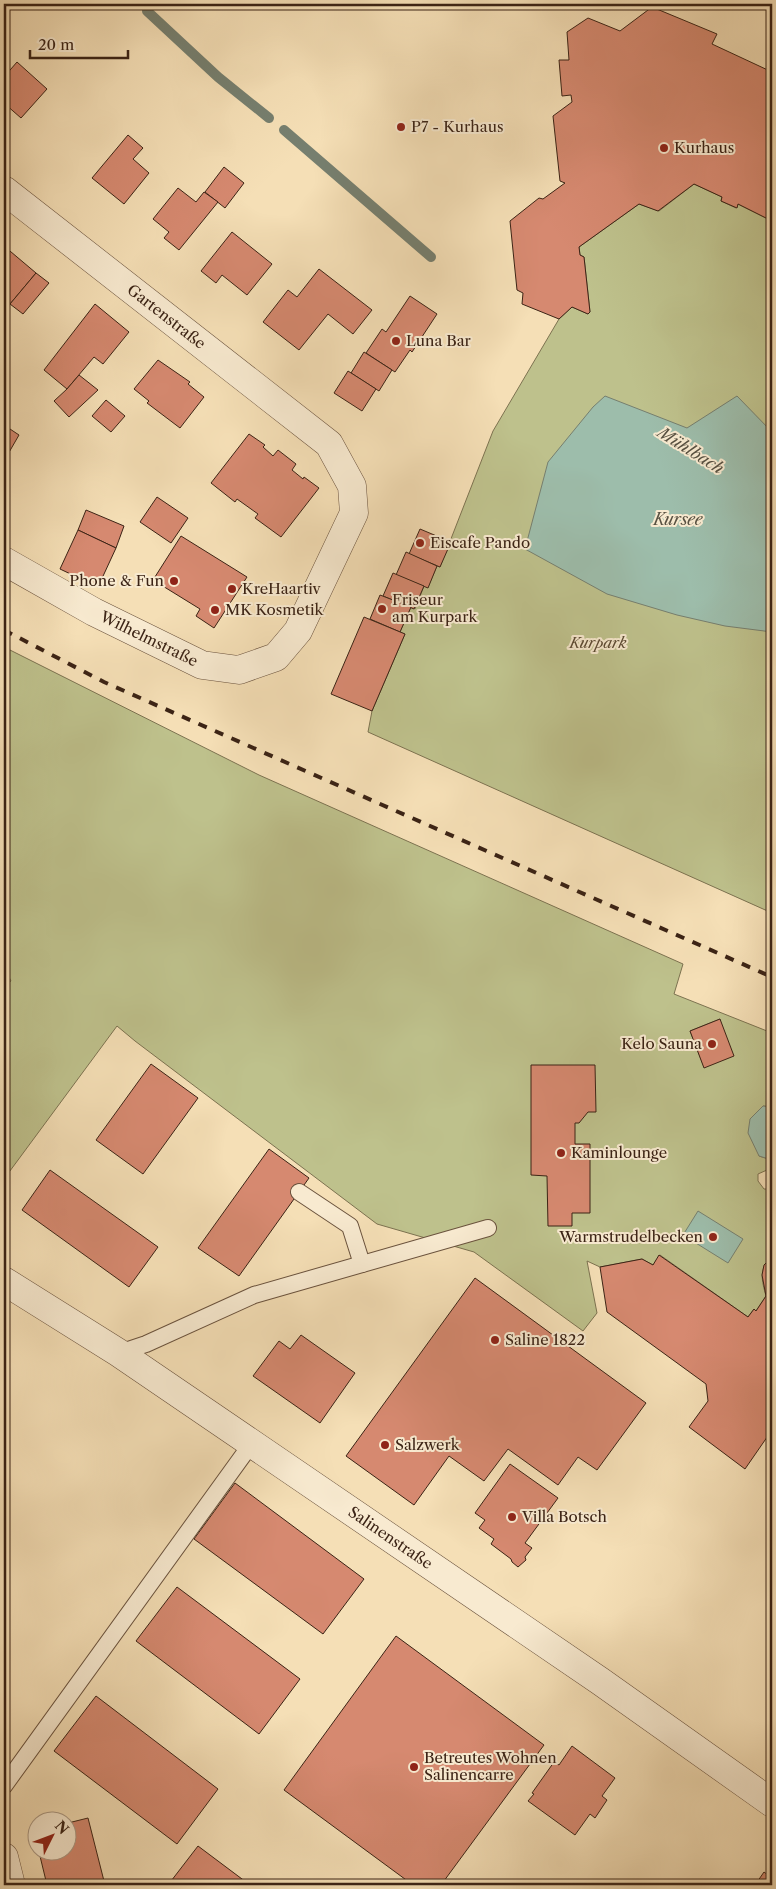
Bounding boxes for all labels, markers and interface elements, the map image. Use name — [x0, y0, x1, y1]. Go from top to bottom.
scale bar — [30, 28, 128, 60]
text: 20 m — [38, 35, 74, 54]
place label: P7 - Kurhaus — [411, 117, 503, 136]
marker: P7 - Kurhaus — [395, 121, 407, 133]
place label: Kurhaus — [674, 138, 734, 157]
marker: Kurhaus — [658, 142, 670, 154]
street label: Gartenstraße — [124, 280, 210, 353]
place label: Luna Bar — [406, 331, 472, 350]
marker: Luna Bar — [390, 335, 402, 347]
water label: Mühlbach — [653, 421, 728, 478]
water label: Kursee — [652, 509, 704, 529]
place label: Eiscafe Pando — [430, 533, 530, 552]
marker: Eiscafe Pando — [414, 537, 426, 549]
place label: Phone & Fun — [69, 571, 165, 590]
marker: Phone & Fun — [168, 575, 180, 587]
place label: KreHaartiv — [242, 579, 322, 598]
marker: KreHaartiv — [226, 583, 238, 595]
place label: Friseur am Kurpark — [392, 590, 479, 626]
place label: MK Kosmetik — [225, 600, 325, 619]
marker: Friseur am Kurpark — [376, 603, 388, 615]
marker: MK Kosmetik — [209, 604, 221, 616]
street label: Wilhelmstraße — [96, 606, 201, 670]
park label: Kurpark — [569, 633, 627, 652]
place label: Kelo Sauna — [621, 1034, 702, 1053]
marker: Kelo Sauna — [706, 1038, 718, 1050]
place label: Kaminlounge — [571, 1143, 667, 1162]
marker: Kaminlounge — [555, 1147, 567, 1159]
place label: Warmstrudelbecken — [558, 1227, 704, 1246]
marker: Warmstrudelbecken — [707, 1231, 719, 1243]
place label: Saline 1822 — [505, 1330, 585, 1349]
marker: Saline 1822 — [489, 1334, 501, 1346]
place label: Salzwerk — [395, 1435, 461, 1454]
marker: Salzwerk — [379, 1439, 391, 1451]
street label: Salinenstraße — [345, 1502, 436, 1573]
place label: Villa Botsch — [521, 1507, 607, 1526]
marker: Villa Botsch — [506, 1511, 518, 1523]
place label: Betreutes Wohnen Salinencarre — [424, 1748, 557, 1784]
marker: Betreutes Wohnen Salinencarre — [408, 1761, 420, 1773]
north arrow — [28, 1812, 78, 1862]
text: N — [51, 1817, 72, 1838]

